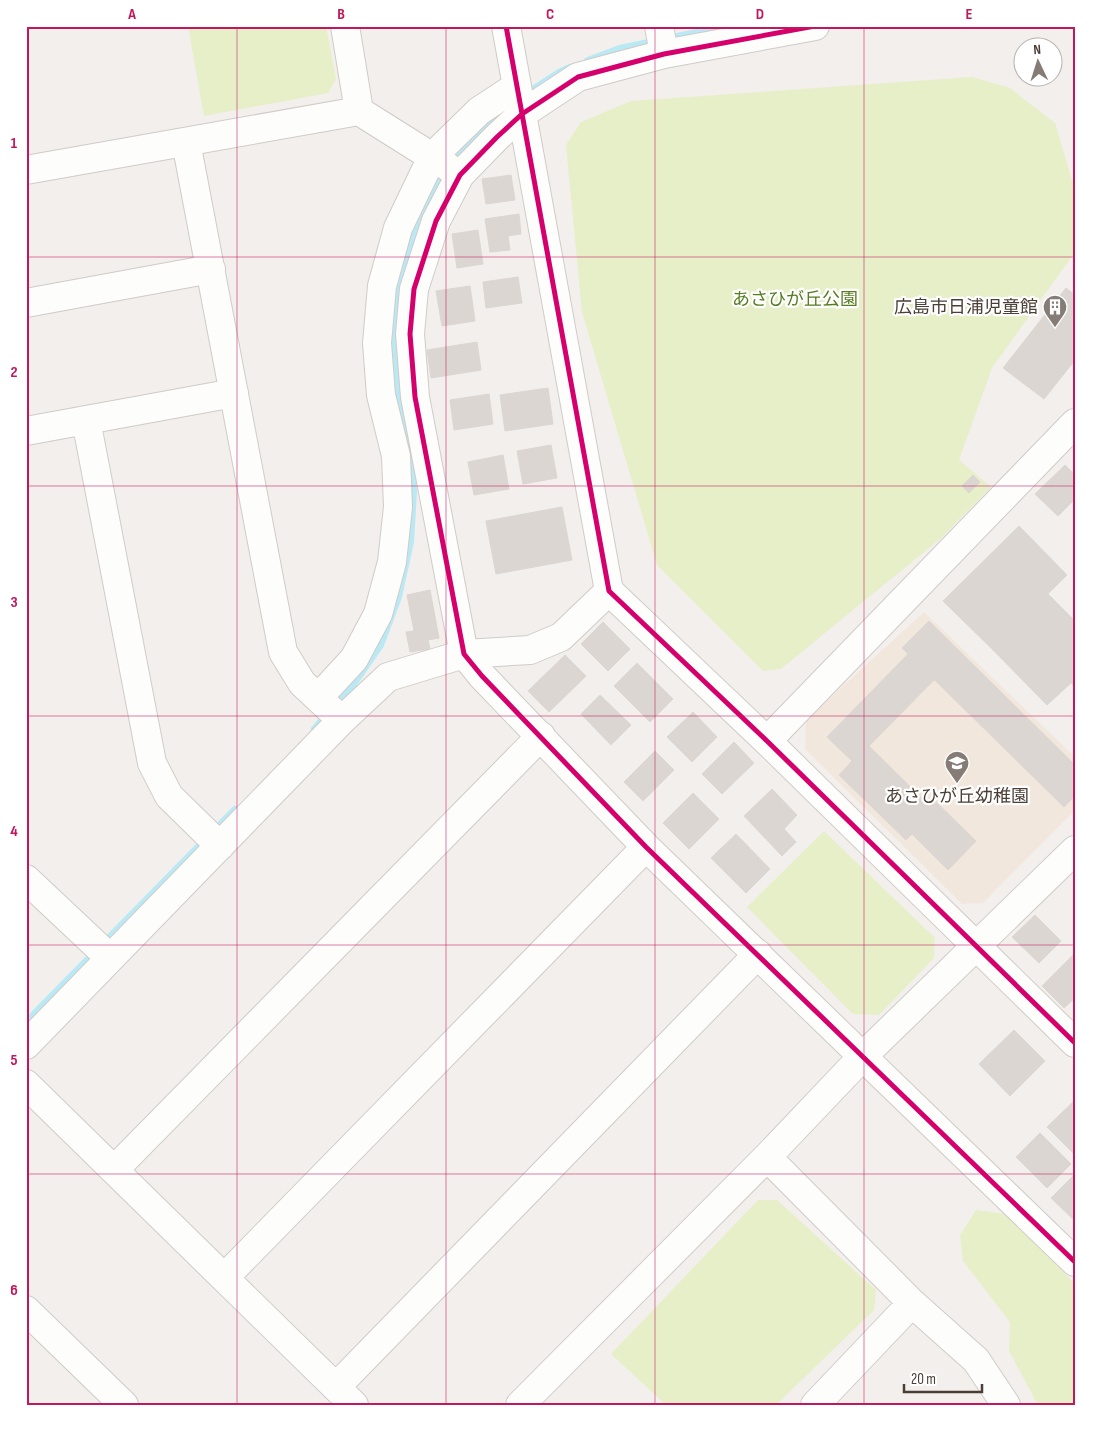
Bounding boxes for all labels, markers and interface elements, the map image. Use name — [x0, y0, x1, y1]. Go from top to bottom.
text: A — [127, 5, 136, 24]
text: B — [337, 5, 345, 24]
text: C — [546, 5, 554, 24]
text: D — [756, 5, 764, 24]
text: E — [966, 5, 973, 24]
north arrow — [1014, 38, 1064, 88]
text: N — [1033, 41, 1041, 58]
text: 1 — [11, 134, 18, 153]
park label: あさひが丘公園 — [732, 289, 858, 310]
building icon: 広島市日浦児童館 — [1042, 294, 1068, 328]
place label: 広島市日浦児童館 — [894, 297, 1038, 318]
text: 2 — [10, 363, 18, 382]
text: 3 — [10, 593, 18, 612]
school or university icon: あさひが丘幼稚園 — [944, 750, 970, 784]
place label: あさひが丘幼稚園 — [885, 786, 1029, 807]
text: 4 — [10, 822, 18, 841]
text: 5 — [10, 1051, 18, 1070]
text: 6 — [10, 1281, 18, 1300]
scale bar — [904, 1361, 981, 1393]
text: 20 m — [911, 1370, 936, 1389]

